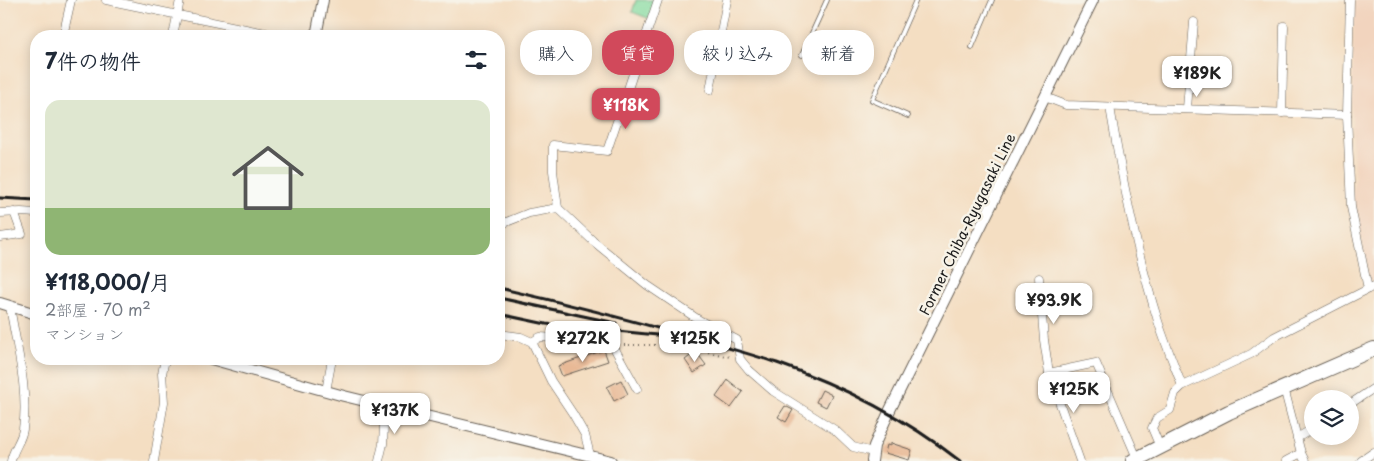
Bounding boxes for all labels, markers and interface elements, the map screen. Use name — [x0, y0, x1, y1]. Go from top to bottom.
chip: 購入 — [520, 30, 592, 75]
chip: 賃貸 — [602, 30, 674, 75]
chip: 絞り込み — [684, 30, 792, 75]
chip: 新着 — [802, 30, 874, 75]
text: 7件の物件 — [45, 44, 141, 76]
icon: filters — [462, 46, 490, 74]
pin: ¥189K — [1162, 56, 1232, 98]
text: ¥189K — [1173, 60, 1221, 84]
pin: ¥118K — [591, 88, 661, 130]
text: ¥118K — [603, 92, 649, 116]
street label: Former Chiba-Ryugasaki Line — [914, 129, 1020, 319]
icon: home — [223, 133, 313, 223]
text: ¥118,000/月 — [45, 265, 171, 297]
pin: ¥93.9K — [1013, 282, 1095, 325]
text: ¥93.9K — [1026, 287, 1082, 311]
text: 2部屋 · 70 m² — [45, 297, 151, 321]
pin: ¥272K — [548, 320, 618, 363]
pin: ¥125K — [660, 320, 730, 363]
text: マンション — [45, 321, 124, 345]
text: ¥272K — [556, 325, 610, 349]
text: ¥125K — [670, 325, 720, 349]
pin: ¥125K — [1039, 372, 1109, 414]
text: ¥125K — [1049, 376, 1099, 400]
map controls — [1304, 390, 1359, 445]
button: layers — [1304, 390, 1359, 445]
pin: ¥137K — [360, 392, 430, 435]
text: ¥137K — [371, 397, 419, 421]

